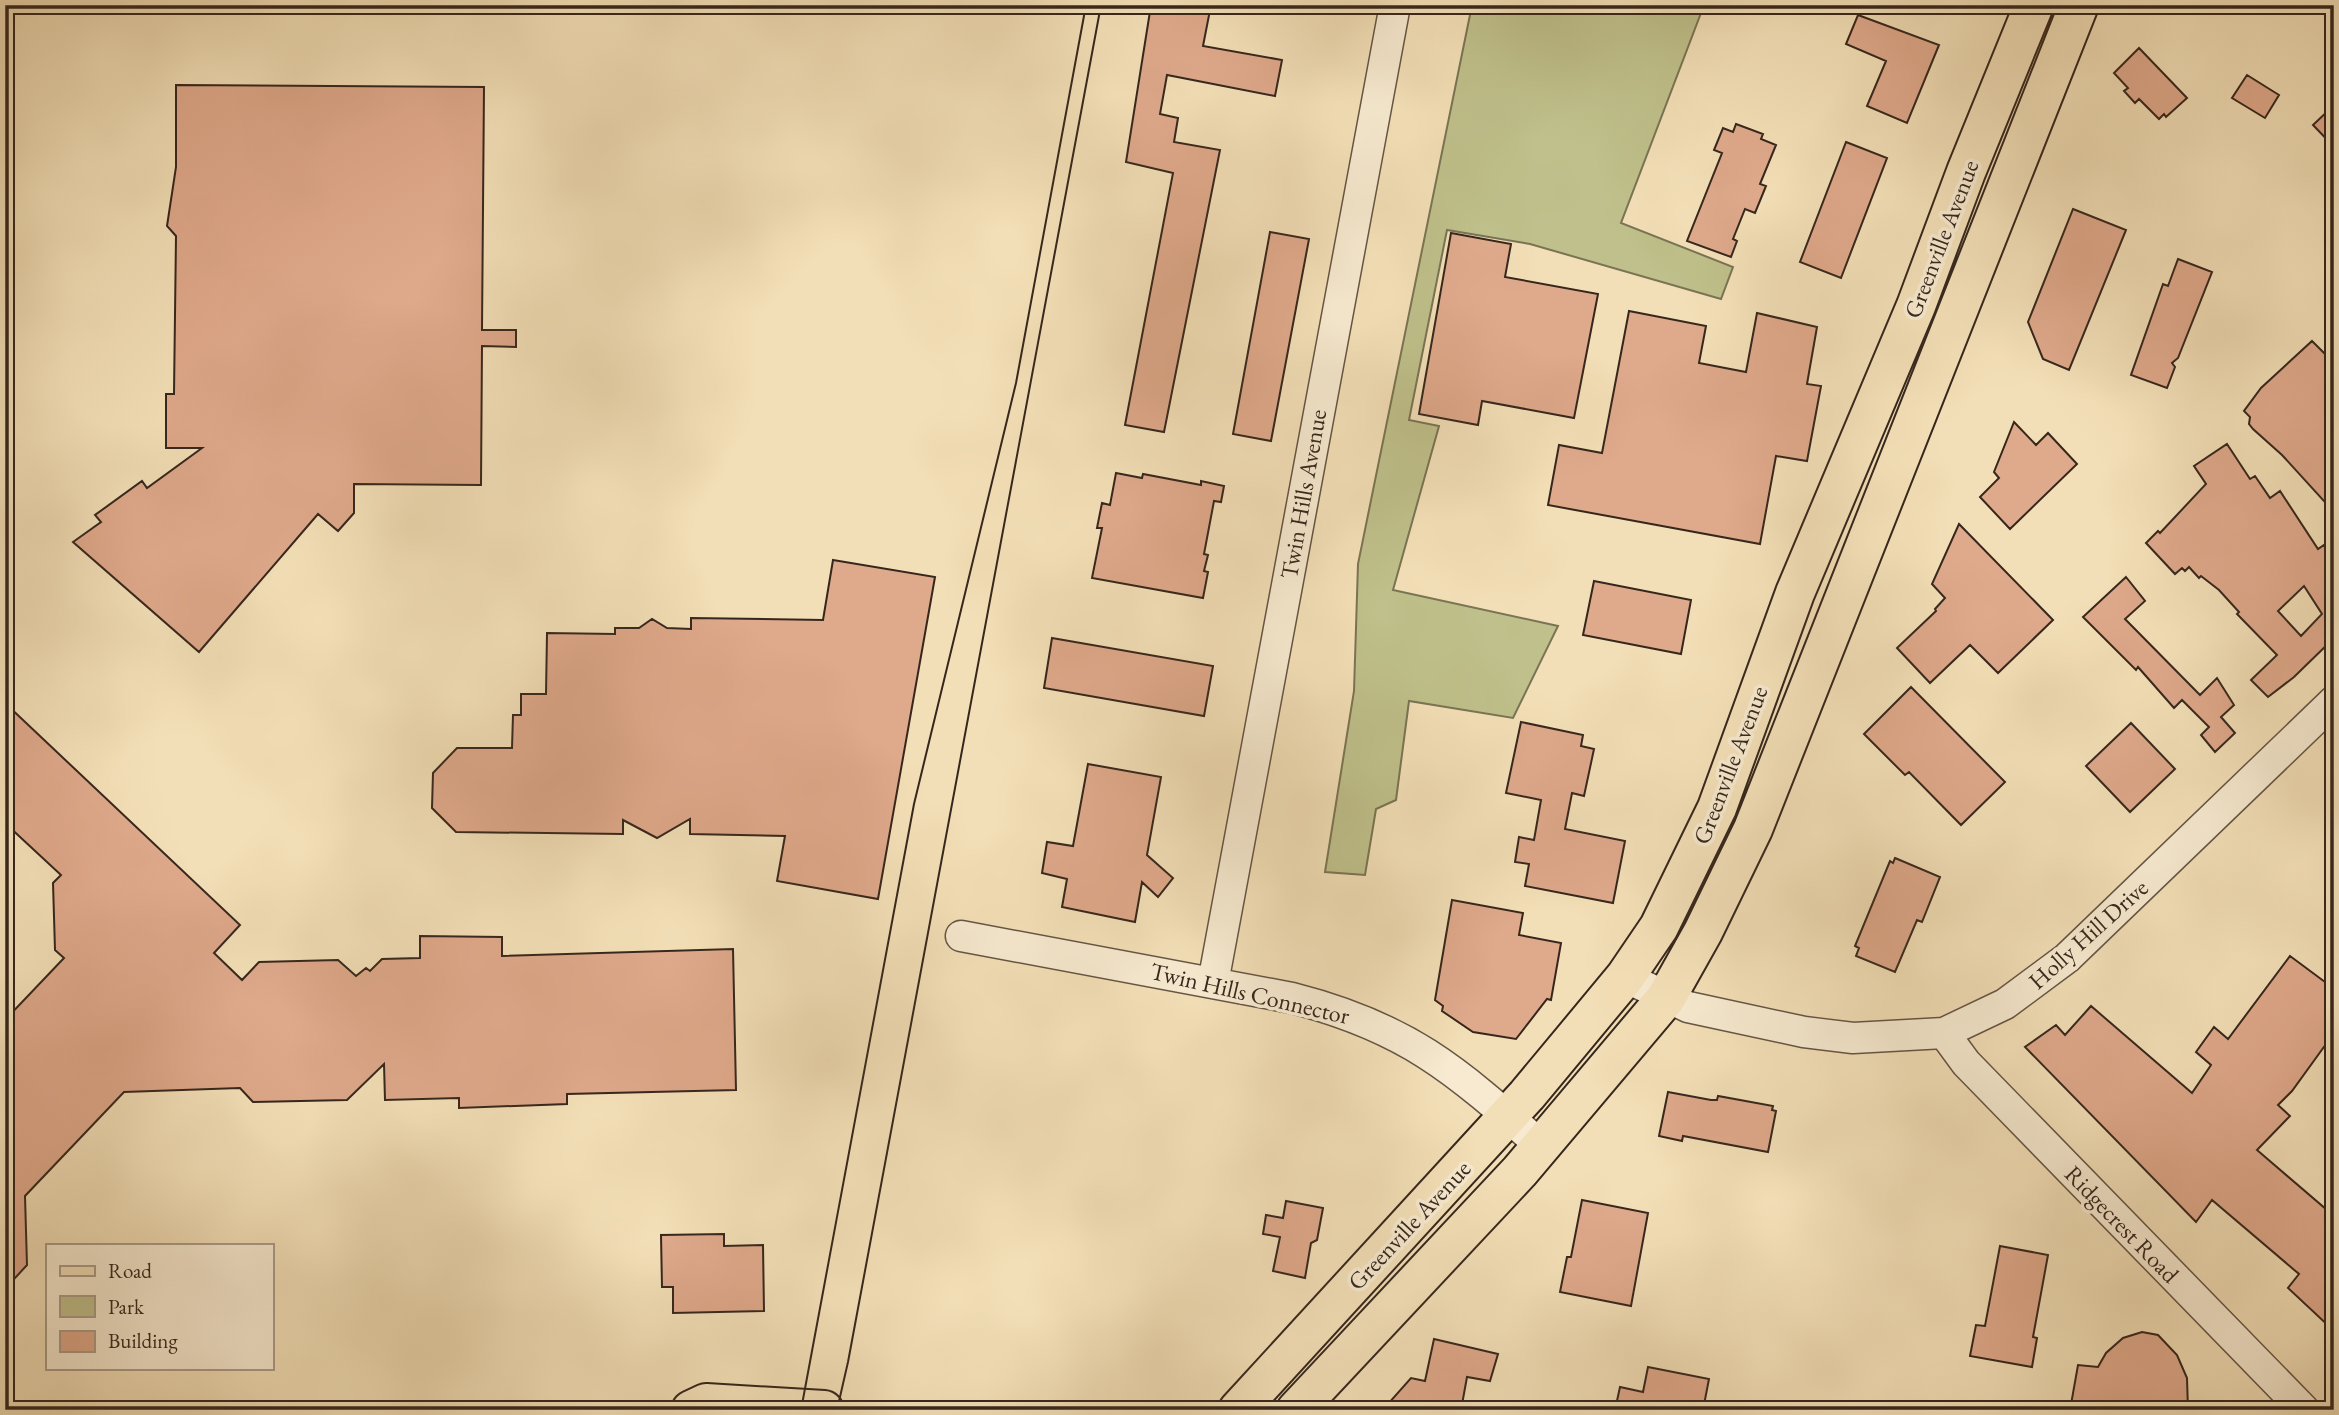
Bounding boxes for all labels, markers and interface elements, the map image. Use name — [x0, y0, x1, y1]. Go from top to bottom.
street label: Greenville Avenue — [1897, 155, 1985, 323]
street label: Twin Hills Avenue — [1273, 407, 1333, 581]
street label: Greenville Avenue — [1686, 681, 1774, 849]
street label: Holly Hill Drive — [2022, 872, 2154, 996]
street label: Twin Hills Connector — [1147, 955, 1353, 1031]
street label: Greenville Avenue — [1341, 1153, 1477, 1297]
street label: Ridgecrest Road — [2058, 1159, 2186, 1290]
legend — [46, 1244, 273, 1370]
text: Road — [108, 1257, 152, 1284]
text: Park — [108, 1293, 145, 1320]
text: Building — [108, 1327, 178, 1354]

